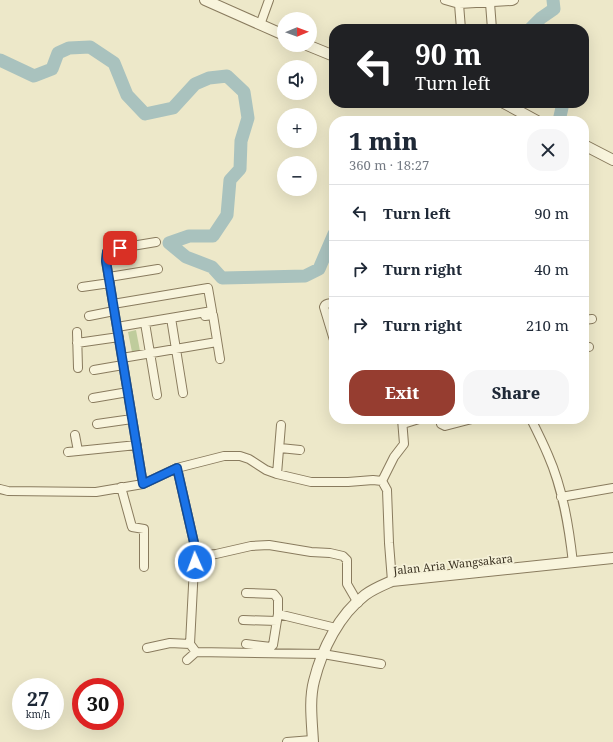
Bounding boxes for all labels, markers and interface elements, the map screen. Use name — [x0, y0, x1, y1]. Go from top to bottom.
north arrow — [277, 12, 317, 52]
map controls — [277, 12, 317, 196]
text: 90 m — [415, 35, 482, 73]
icon: left — [349, 40, 401, 92]
button: sound — [277, 60, 317, 100]
text: Turn left — [415, 71, 490, 95]
button: + — [277, 108, 317, 148]
text: 1 min — [349, 124, 418, 157]
button: close — [527, 129, 569, 171]
button: − — [277, 156, 317, 196]
text: 360 m · 18:27 — [349, 156, 429, 174]
icon: left — [349, 202, 371, 224]
text: Turn left — [383, 203, 451, 223]
text: 90 m — [534, 203, 569, 223]
pin — [103, 231, 137, 265]
icon: arrive — [109, 237, 131, 259]
icon: right — [349, 258, 371, 280]
text: Turn right — [383, 259, 462, 279]
text: 40 m — [534, 259, 569, 279]
icon: right — [349, 314, 371, 336]
text: Turn right — [383, 315, 462, 335]
text: 210 m — [526, 315, 569, 335]
button: Exit — [349, 370, 455, 416]
button: Share — [463, 370, 569, 416]
position arrow — [174, 541, 216, 583]
street label: Jalan Aria Wangsakara — [392, 550, 513, 578]
speed limit sign: 30 — [72, 678, 124, 730]
text: 27 — [27, 685, 49, 712]
text: km/h — [26, 707, 50, 721]

